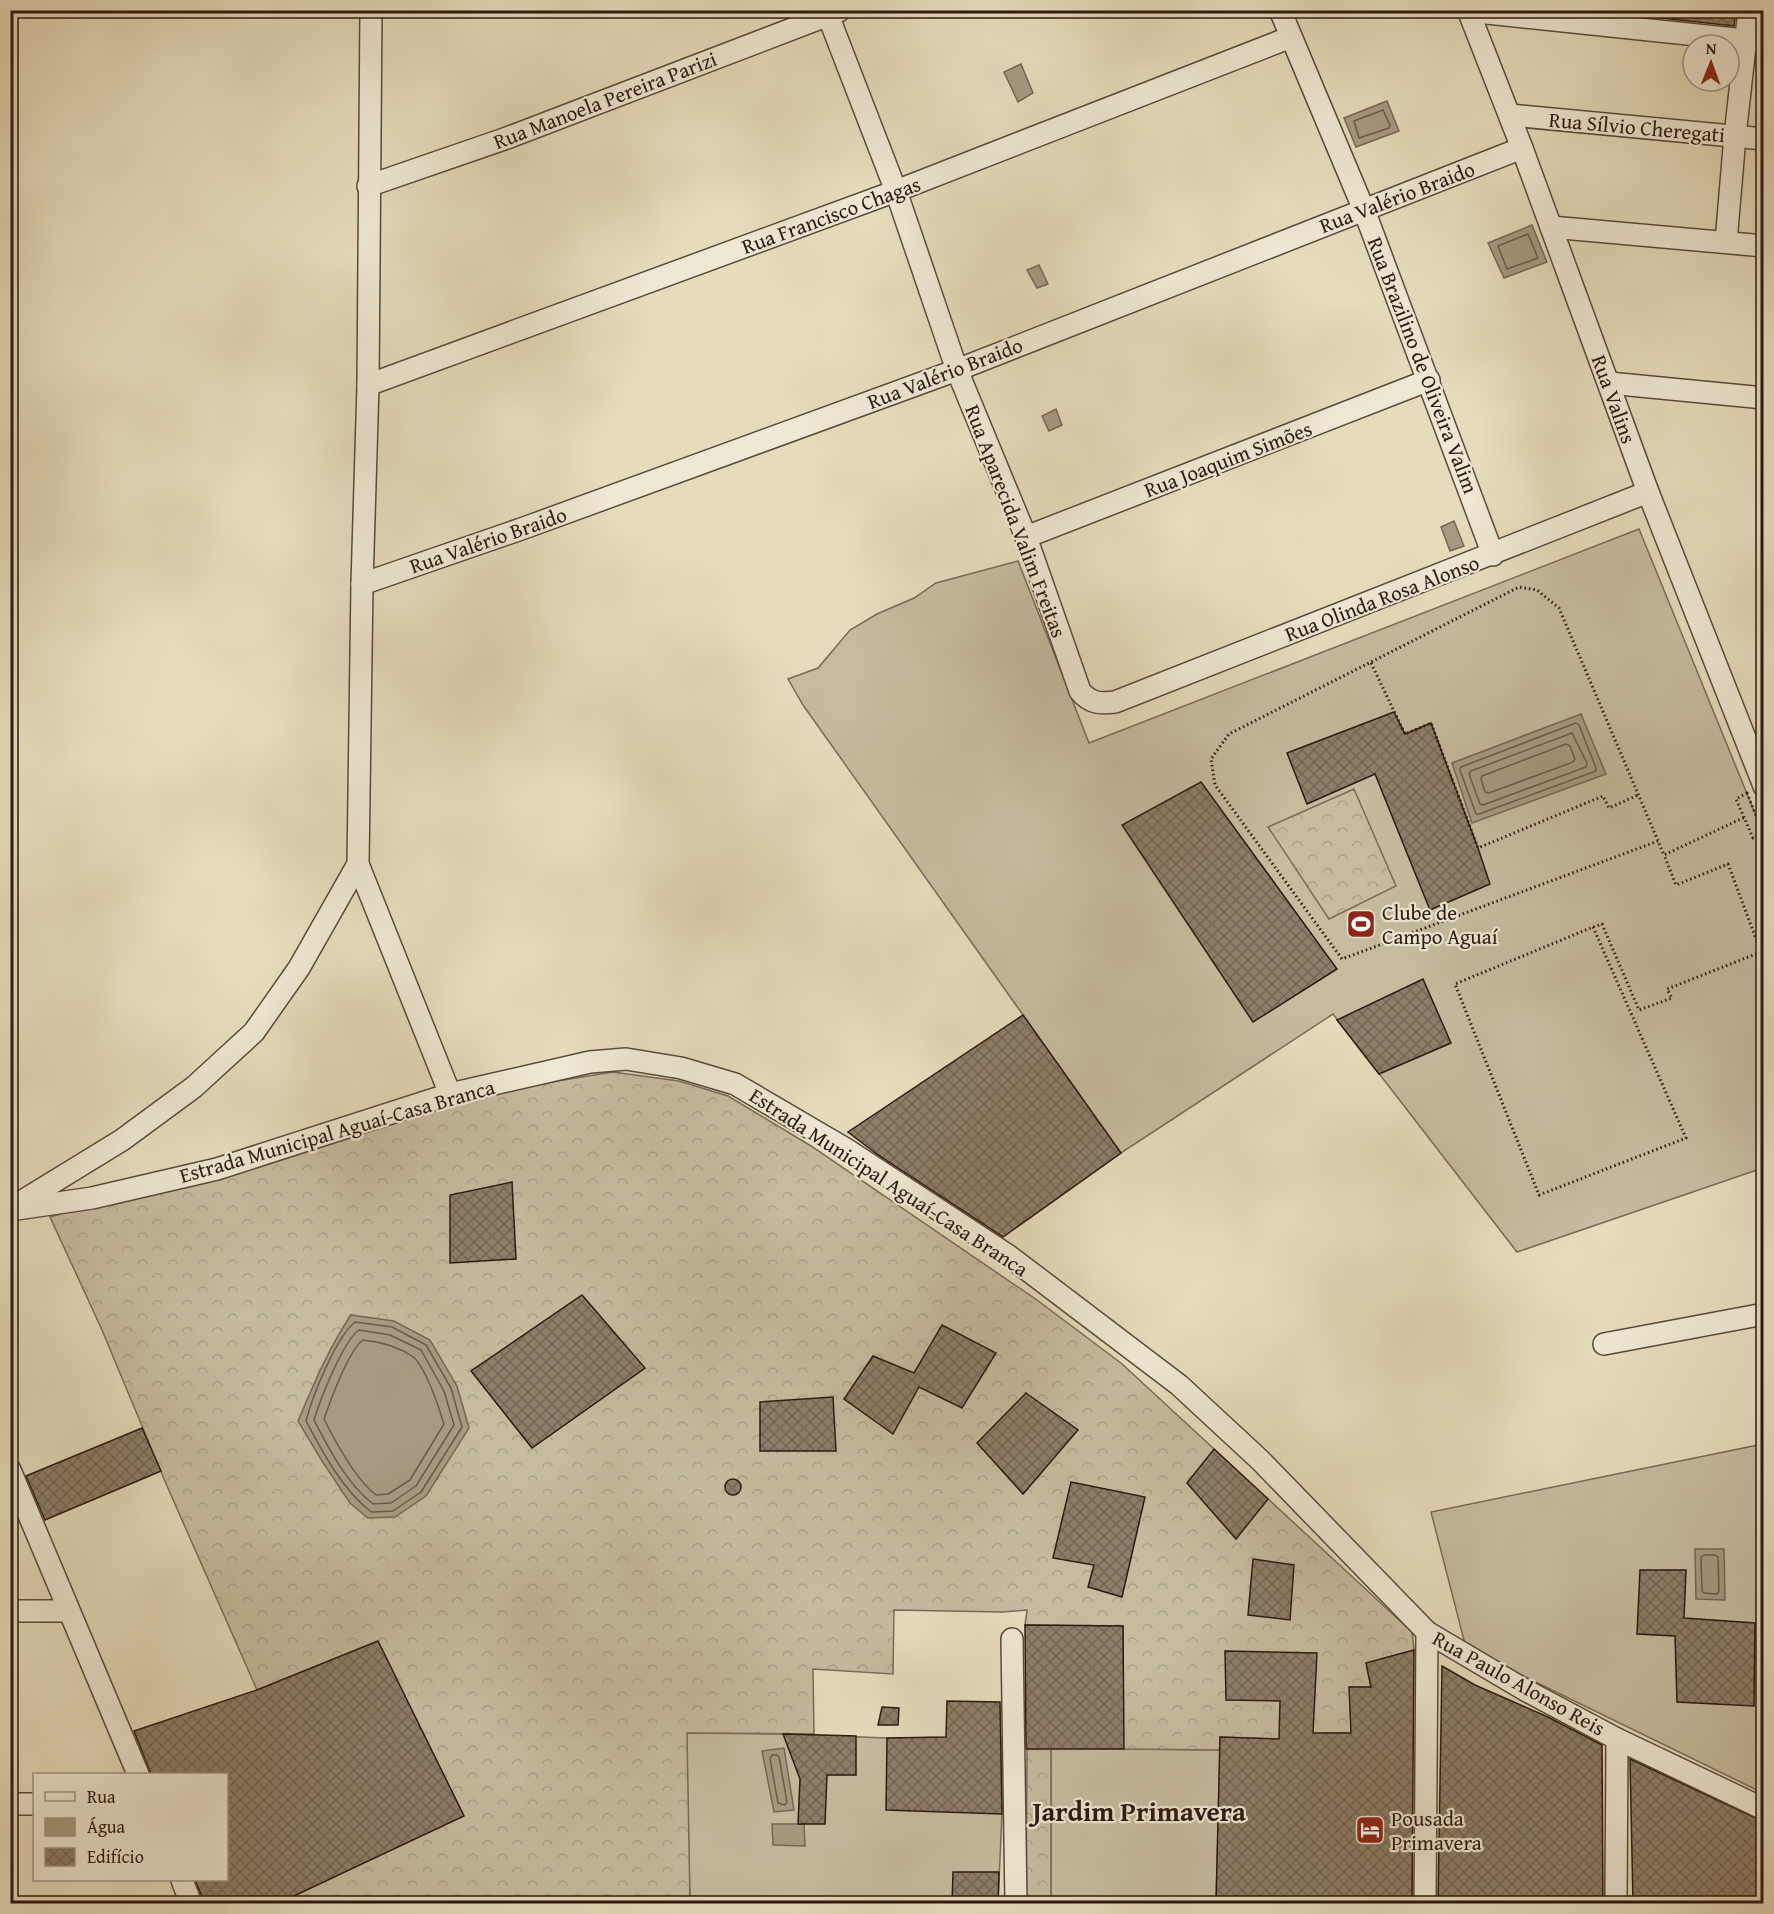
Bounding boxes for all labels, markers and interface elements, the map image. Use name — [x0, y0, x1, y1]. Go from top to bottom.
north arrow — [1681, 33, 1741, 93]
text: N — [1706, 36, 1717, 60]
street label: Rua Manoela Pereira Parizi — [489, 43, 721, 157]
street label: Rua Sílvio Cheregati — [1548, 104, 1726, 150]
street label: Rua Valério Braido — [1315, 153, 1479, 241]
street label: Rua Francisco Chagas — [737, 168, 925, 262]
street label: Rua Brazilino de Oliveira Valim — [1360, 232, 1486, 498]
street label: Rua Valério Braido — [863, 329, 1027, 417]
street label: Rua Valins — [1584, 350, 1644, 448]
street label: Rua Aparecida Valim Freitas — [957, 400, 1075, 642]
street label: Rua Joaquim Simões — [1140, 413, 1316, 505]
street label: Rua Valério Braido — [405, 499, 571, 581]
street label: Rua Olinda Rosa Alonso — [1280, 547, 1484, 649]
place label: Clube de Campo Aguaí — [1382, 897, 1499, 952]
sports icon: Clube de Campo Aguaí — [1345, 908, 1377, 940]
street label: Estrada Municipal Aguaí-Casa Branca — [176, 1071, 498, 1191]
street label: Estrada Municipal Aguaí-Casa Branca — [743, 1080, 1035, 1284]
street label: Rua Paulo Alonso Reis — [1427, 1623, 1611, 1743]
legend — [33, 1773, 228, 1881]
text: Rua — [87, 1783, 116, 1810]
district label: Jardim Primavera — [1028, 1791, 1246, 1831]
place label: Pousada Primavera — [1391, 1803, 1482, 1858]
text: Água — [87, 1813, 126, 1840]
hotel icon: Pousada Primavera — [1354, 1814, 1386, 1846]
text: Edifício — [87, 1843, 144, 1870]

